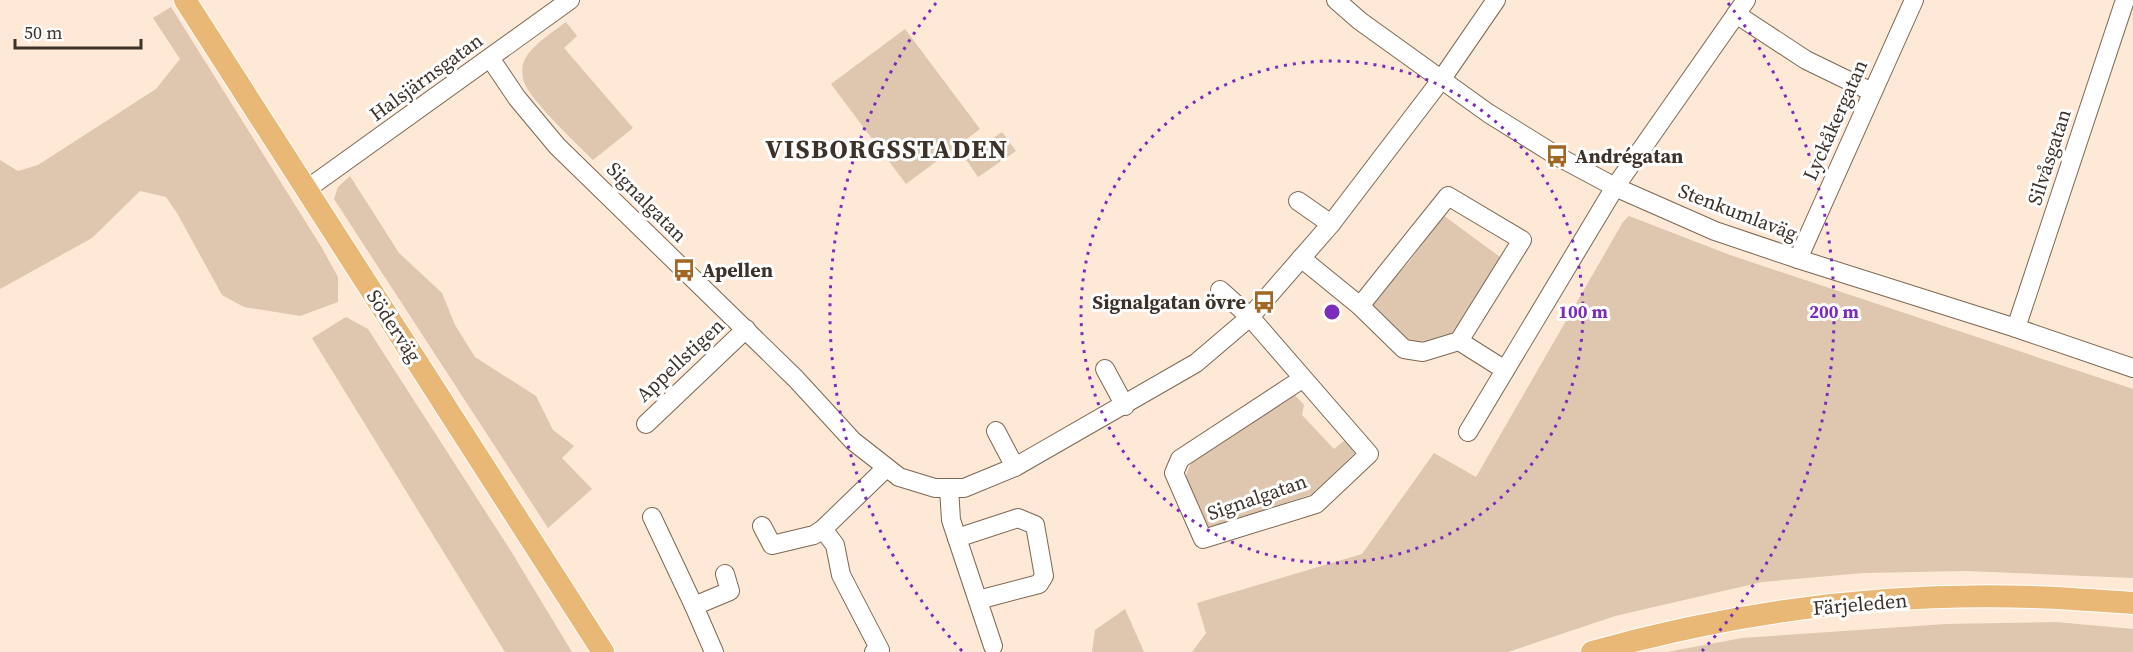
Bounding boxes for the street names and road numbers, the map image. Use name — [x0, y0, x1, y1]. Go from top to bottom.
street label: Halsjärnsgatan — [364, 26, 488, 128]
street label: Lyckåkergatan — [1796, 55, 1874, 185]
street label: Silvåsgatan — [2020, 105, 2078, 209]
street label: Signalgatan — [601, 156, 693, 248]
street label: Stenkumlaväg — [1675, 177, 1801, 247]
street label: Söderväg — [360, 284, 428, 368]
street label: Appellstigen — [630, 312, 730, 408]
street label: Signalgatan — [1204, 467, 1310, 527]
street label: Färjeleden — [1812, 586, 1908, 622]

